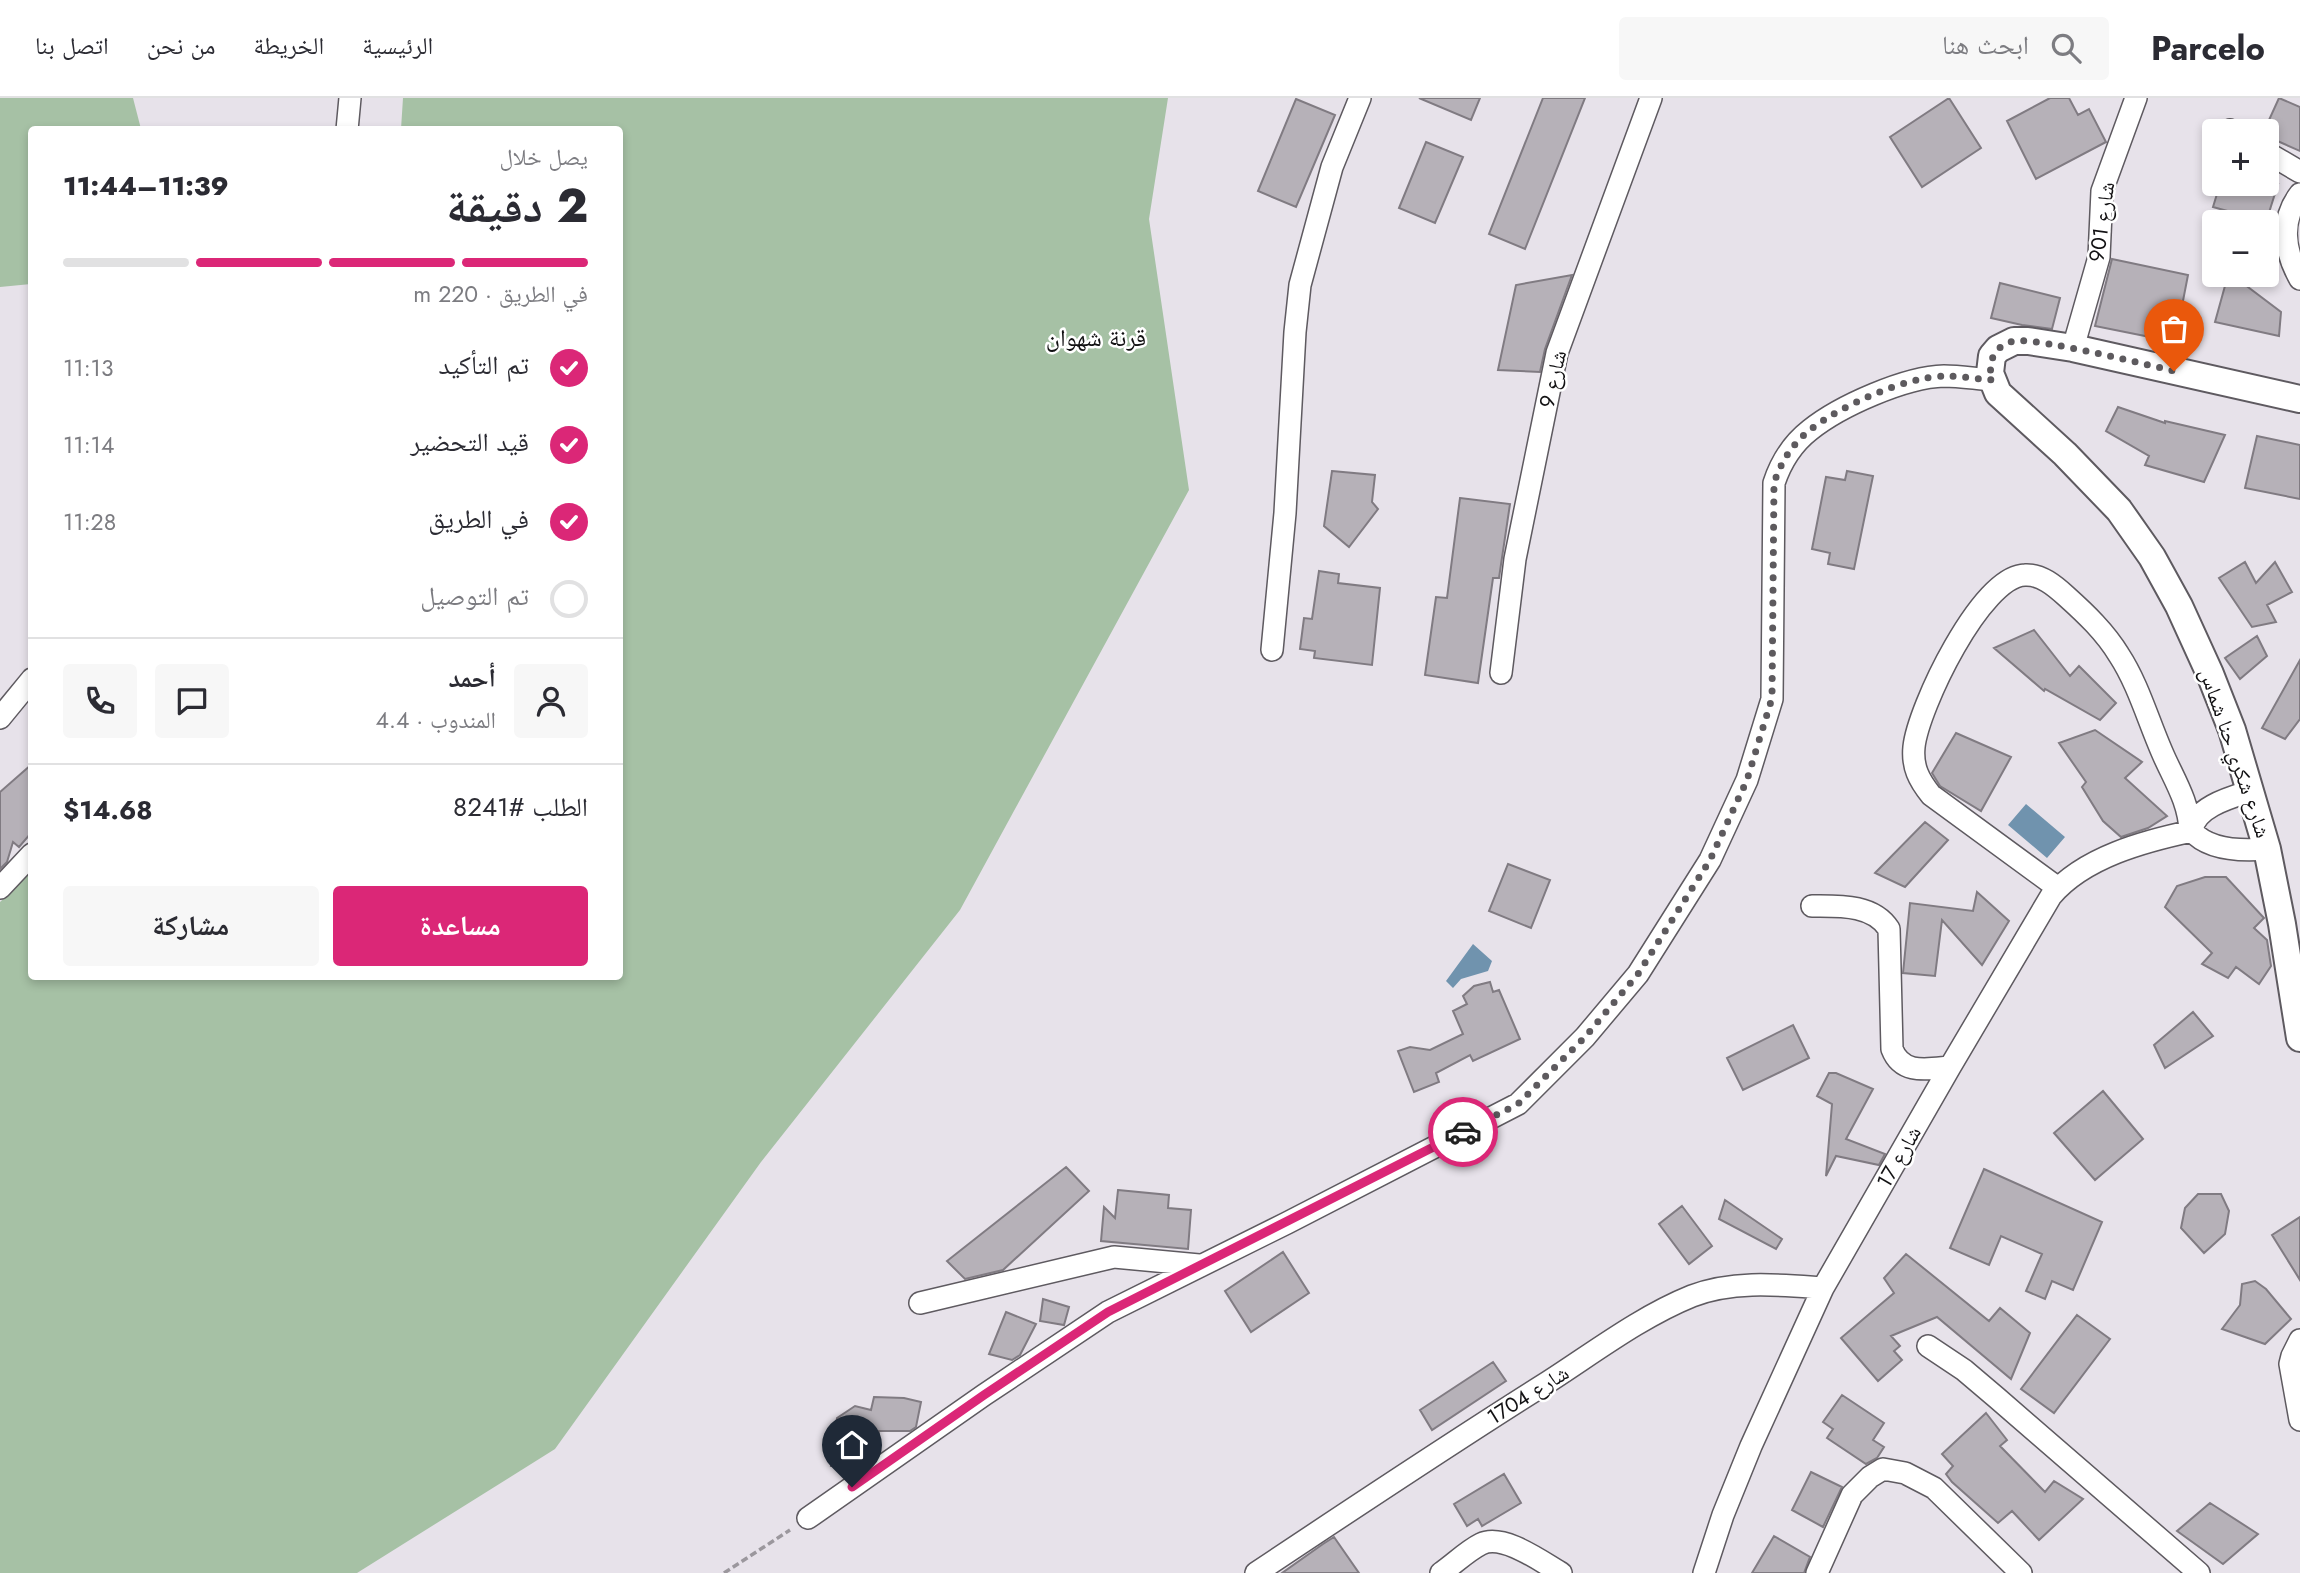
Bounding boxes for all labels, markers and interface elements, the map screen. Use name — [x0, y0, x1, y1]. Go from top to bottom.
search box — [1619, 17, 2109, 80]
text: Parcelo — [2151, 25, 2265, 72]
text: ابحث هنا — [1942, 26, 2029, 64]
text: اتصل بنا — [35, 28, 109, 63]
text: من نحن — [147, 28, 216, 63]
text: الخريطة — [254, 28, 324, 63]
text: الرئيسية — [362, 28, 433, 63]
icon: search — [2047, 29, 2085, 67]
map controls — [2202, 119, 2279, 287]
button: + — [2202, 119, 2279, 196]
text: يصل خلال — [499, 140, 588, 174]
text: 11:39–11:44 — [63, 167, 229, 205]
text: 2 دقيقة — [446, 173, 588, 239]
street label: شارع 901 — [2082, 180, 2122, 264]
button: − — [2202, 210, 2279, 287]
text: في الطريق · 220 m — [413, 277, 588, 311]
pin — [2144, 299, 2204, 371]
icon: bag — [2155, 310, 2193, 348]
district label: قرنة شهوان — [1046, 320, 1146, 355]
text: تم التأكيد — [438, 346, 529, 384]
street label: شارع 9 — [1532, 347, 1574, 411]
icon: check — [550, 349, 588, 387]
text: 11:13 — [63, 351, 114, 385]
text: قيد التحضير — [410, 423, 529, 461]
icon: check — [550, 426, 588, 464]
text: 11:14 — [63, 428, 114, 462]
text: في الطريق — [428, 500, 529, 538]
icon: check — [550, 503, 588, 541]
text: 11:28 — [63, 505, 116, 539]
text: تم التوصيل — [420, 577, 529, 615]
text: أحمد — [448, 659, 496, 697]
button: phone — [63, 664, 137, 738]
button: chat — [155, 664, 229, 738]
button: person — [514, 664, 588, 738]
street label: شارع شكري حنا شماس — [2191, 664, 2278, 842]
text: المندوب · 4.4 — [376, 703, 496, 737]
text: الطلب #8241 — [453, 788, 588, 826]
text: $14.68 — [63, 791, 153, 829]
button: مشاركة — [63, 886, 319, 966]
button: مساعدة — [333, 886, 588, 966]
courier — [1428, 1097, 1498, 1167]
icon: car — [1444, 1113, 1482, 1151]
street label: شارع 17 — [1869, 1121, 1929, 1193]
street label: شارع 1704 — [1481, 1358, 1575, 1432]
pin — [822, 1415, 882, 1487]
icon: home — [833, 1426, 871, 1464]

